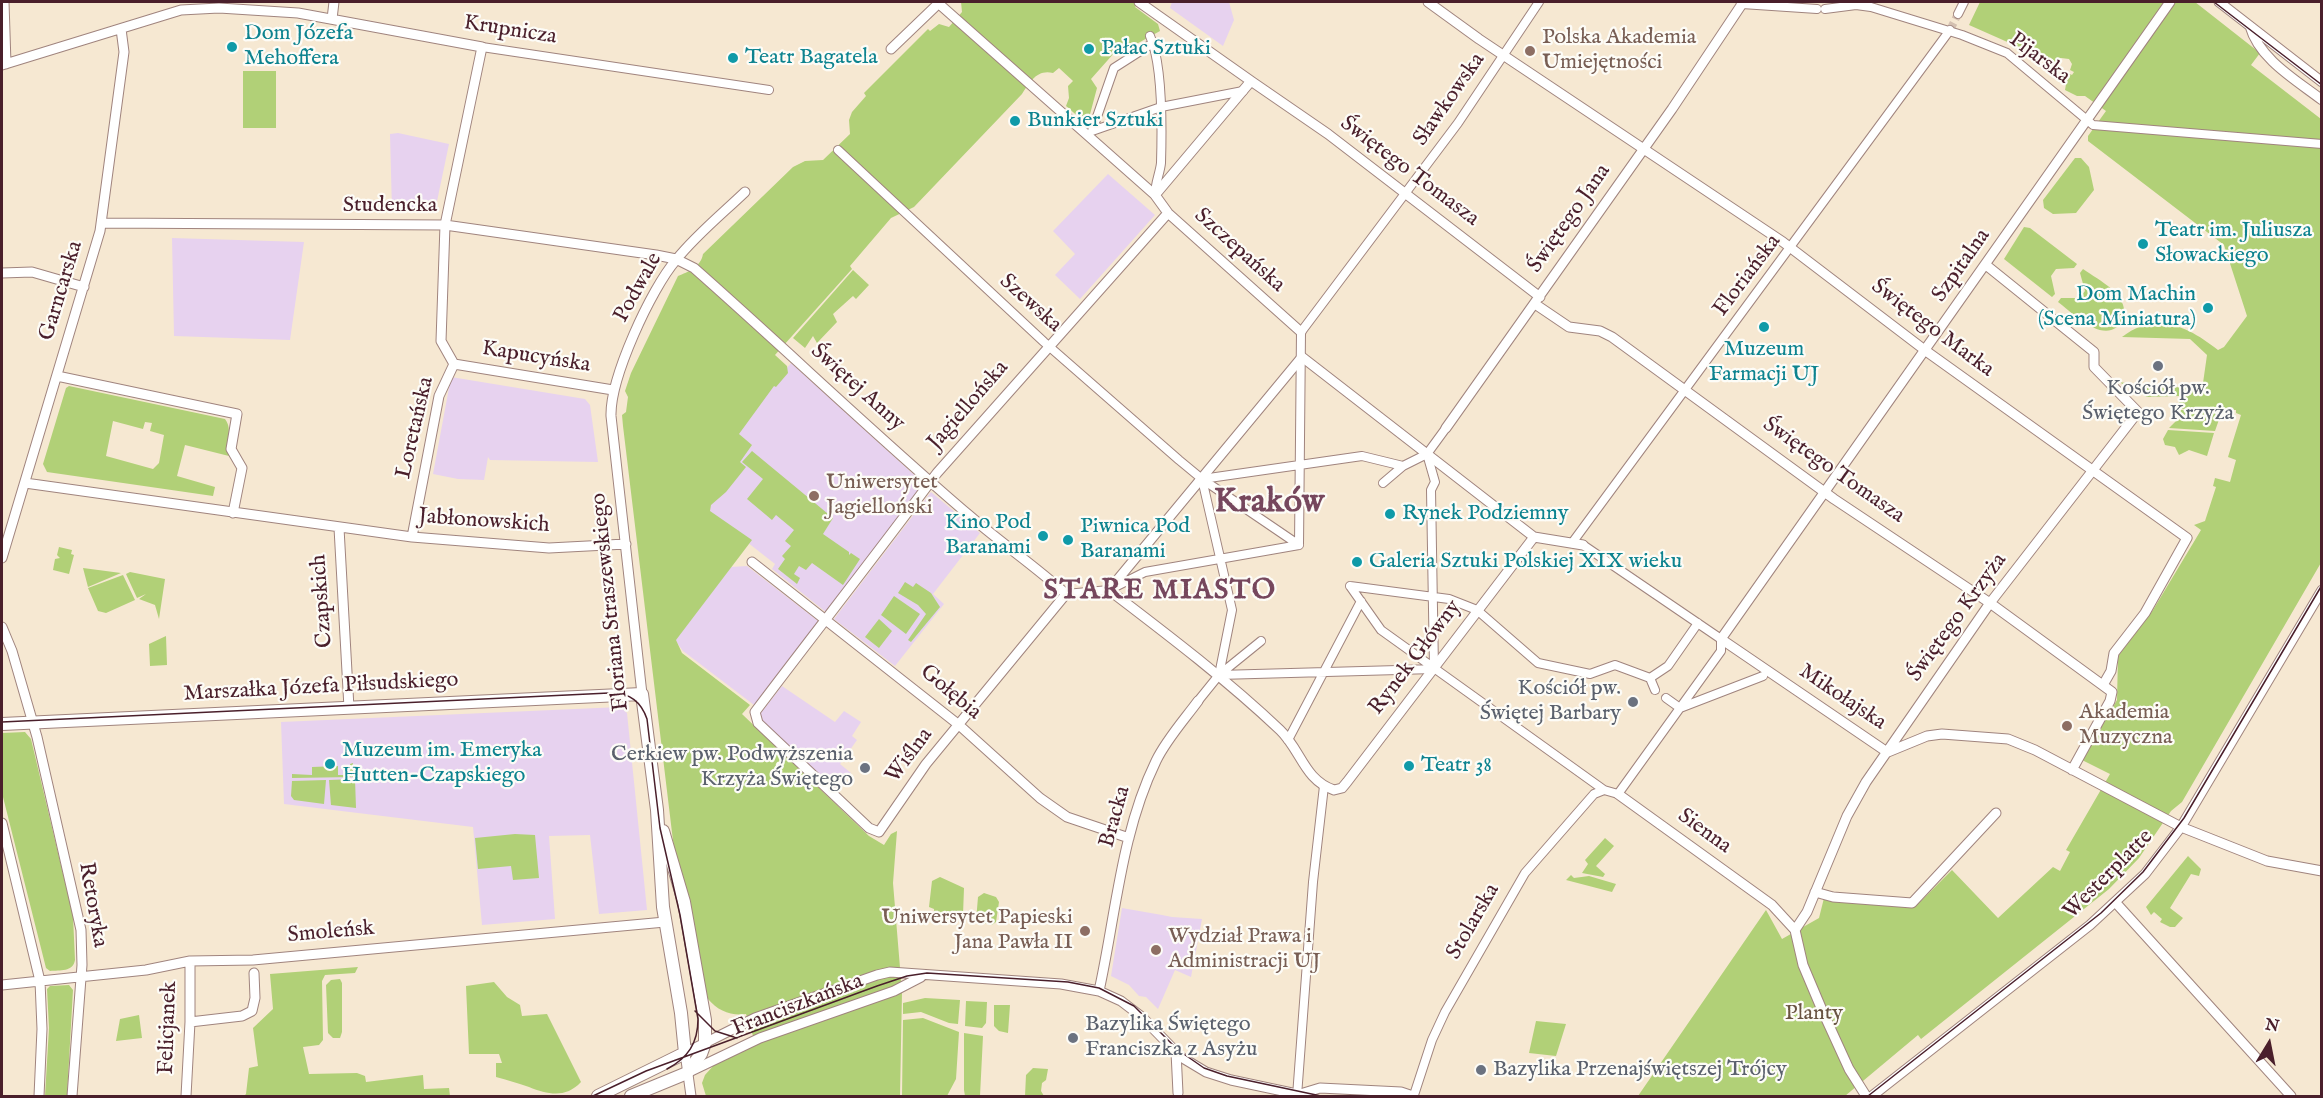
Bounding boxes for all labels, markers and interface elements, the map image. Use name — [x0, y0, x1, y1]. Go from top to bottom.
street label: Krupnicza — [462, 11, 558, 51]
place label: Dom Józefa Mehoffera — [244, 21, 353, 72]
place label: Polska Akademia Umiejętności — [1542, 25, 1696, 76]
street label: Pijarska — [2003, 27, 2075, 91]
place label: Pałac Sztuki — [1101, 36, 1211, 62]
marker: Dom Józefa Mehoffera — [225, 40, 239, 54]
marker: Pałac Sztuki — [1082, 42, 1096, 56]
marker: Polska Akademia Umiejętności — [1523, 44, 1537, 58]
place label: Teatr Bagatela — [745, 45, 878, 71]
street label: Sławkowska — [1408, 48, 1492, 152]
marker: Teatr Bagatela — [726, 51, 740, 65]
place label: Bunkier Sztuki — [1027, 108, 1163, 134]
street label: Świętego Tomasza — [1334, 111, 1484, 233]
marker: Bunkier Sztuki — [1008, 114, 1022, 128]
street label: Świętego Jana — [1523, 160, 1617, 278]
street label: Studencka — [343, 193, 437, 219]
street label: Szczepańska — [1188, 203, 1290, 299]
place label: Teatr im. Juliusza Słowackiego — [2155, 218, 2312, 270]
street label: Szpitalna — [1927, 224, 1997, 308]
street label: Floriańska — [1709, 230, 1787, 322]
marker: Teatr im. Juliusza Słowackiego — [2136, 237, 2150, 251]
street label: Garncarska — [34, 238, 90, 344]
street label: Podwale — [609, 249, 669, 327]
street label: Szewska — [993, 269, 1067, 339]
street label: Świętego Marka — [1865, 274, 1999, 384]
place label: Dom Machin (Scena Miniatura) — [2038, 282, 2196, 334]
marker: Dom Machin (Scena Miniatura) — [2201, 301, 2215, 315]
marker: Muzeum Farmacji UJ — [1757, 320, 1771, 334]
street label: Kapucyńska — [480, 336, 592, 380]
place label: Muzeum Farmacji UJ — [1709, 337, 1819, 388]
street label: Świętej Anny — [804, 339, 910, 437]
street label: Jagiellońska — [923, 356, 1015, 456]
marker: Kościół pw. Świętego Krzyża — [2151, 359, 2165, 373]
street label: Loretańska — [391, 375, 441, 481]
place label: Kościół pw. Świętego Krzyża — [2082, 376, 2234, 428]
street label: Świętego Tomasza — [1757, 412, 1909, 530]
place label: Uniwersytet Jagielloński — [826, 470, 938, 522]
district label: Kraków — [1214, 484, 1324, 524]
marker: Uniwersytet Jagielloński — [807, 489, 821, 503]
street label: Floriana Straszewskiego — [586, 492, 636, 712]
place label: Rynek Podziemny — [1402, 501, 1568, 527]
street label: Jabłonowskich — [417, 504, 551, 540]
marker: Rynek Podziemny — [1383, 507, 1397, 521]
place label: Kino Pod Baranami — [945, 510, 1031, 562]
place label: Piwnica Pod Baranami — [1080, 514, 1190, 566]
marker: Kino Pod Baranami — [1036, 529, 1050, 543]
marker: Piwnica Pod Baranami — [1061, 533, 1075, 547]
place label: Galeria Sztuki Polskiej XIX wieku — [1369, 549, 1682, 575]
street label: Świętego Krzyża — [1903, 549, 2013, 687]
street label: Czapskich — [307, 553, 339, 649]
marker: Galeria Sztuki Polskiej XIX wieku — [1350, 555, 1364, 569]
district label: STARE MIASTO — [1044, 575, 1276, 609]
street label: Rynek Główny — [1364, 595, 1468, 721]
street label: Mikołajska — [1793, 659, 1891, 737]
street label: Gołębia — [914, 660, 986, 726]
street label: Marszałka Józefa Piłsudskiego — [183, 668, 459, 708]
place label: Kościół pw. Świętej Barbary — [1480, 676, 1621, 728]
marker: Kościół pw. Świętej Barbary — [1626, 695, 1640, 709]
place label: Akademia Muzyczna — [2079, 700, 2172, 752]
marker: Akademia Muzyczna — [2060, 719, 2074, 733]
street label: Wiślna — [881, 723, 939, 789]
place label: Muzeum im. Emeryka Hutten-Czapskiego — [342, 738, 542, 790]
place label: Cerkiew pw. Podwyższenia Krzyża Świętego — [611, 742, 853, 794]
place label: Teatr 38 — [1421, 753, 1492, 779]
marker: Muzeum im. Emeryka Hutten-Czapskiego — [323, 757, 337, 771]
marker: Teatr 38 — [1402, 759, 1416, 773]
marker: Cerkiew pw. Podwyższenia Krzyża Świętego — [858, 761, 872, 775]
street label: Bracka — [1095, 783, 1137, 851]
street label: Sienna — [1672, 804, 1736, 860]
street label: Westerplatte — [2059, 825, 2159, 925]
street label: Retoryka — [72, 860, 112, 950]
street label: Stolarska — [1442, 879, 1506, 965]
place label: Uniwersytet Papieski Jana Pawła II — [881, 905, 1073, 956]
street label: Smoleńsk — [286, 916, 376, 950]
marker: Uniwersytet Papieski Jana Pawła II — [1078, 924, 1092, 938]
place label: Wydział Prawa i Administracji UJ — [1168, 924, 1321, 975]
marker: Wydział Prawa i Administracji UJ — [1149, 943, 1163, 957]
street label: Franciszkańska — [729, 969, 867, 1043]
street label: Felicjanek — [154, 981, 184, 1075]
park label: Planty — [1785, 1001, 1843, 1027]
place label: Bazylika Świętego Franciszka z Asyżu — [1085, 1012, 1257, 1064]
north arrow — [2239, 1014, 2299, 1074]
text: N — [2264, 1015, 2281, 1037]
marker: Bazylika Świętego Franciszka z Asyżu — [1066, 1031, 1080, 1045]
place label: Bazylika Przenajświętszej Trójcy — [1493, 1057, 1787, 1083]
marker: Bazylika Przenajświętszej Trójcy — [1474, 1063, 1488, 1077]

